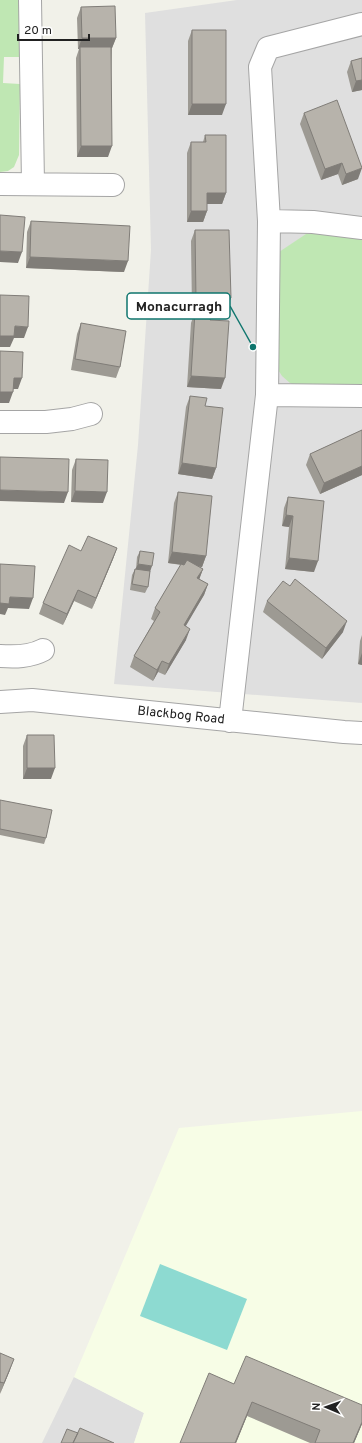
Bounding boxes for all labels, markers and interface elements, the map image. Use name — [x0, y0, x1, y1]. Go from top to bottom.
scale bar — [18, 16, 89, 42]
text: 20 m — [24, 23, 52, 39]
callout: Monacurragh — [127, 293, 230, 319]
text: Monacurragh — [136, 299, 222, 316]
street label: Blackbog Road — [136, 703, 226, 729]
north arrow — [306, 1387, 346, 1427]
text: N — [310, 1402, 324, 1411]

